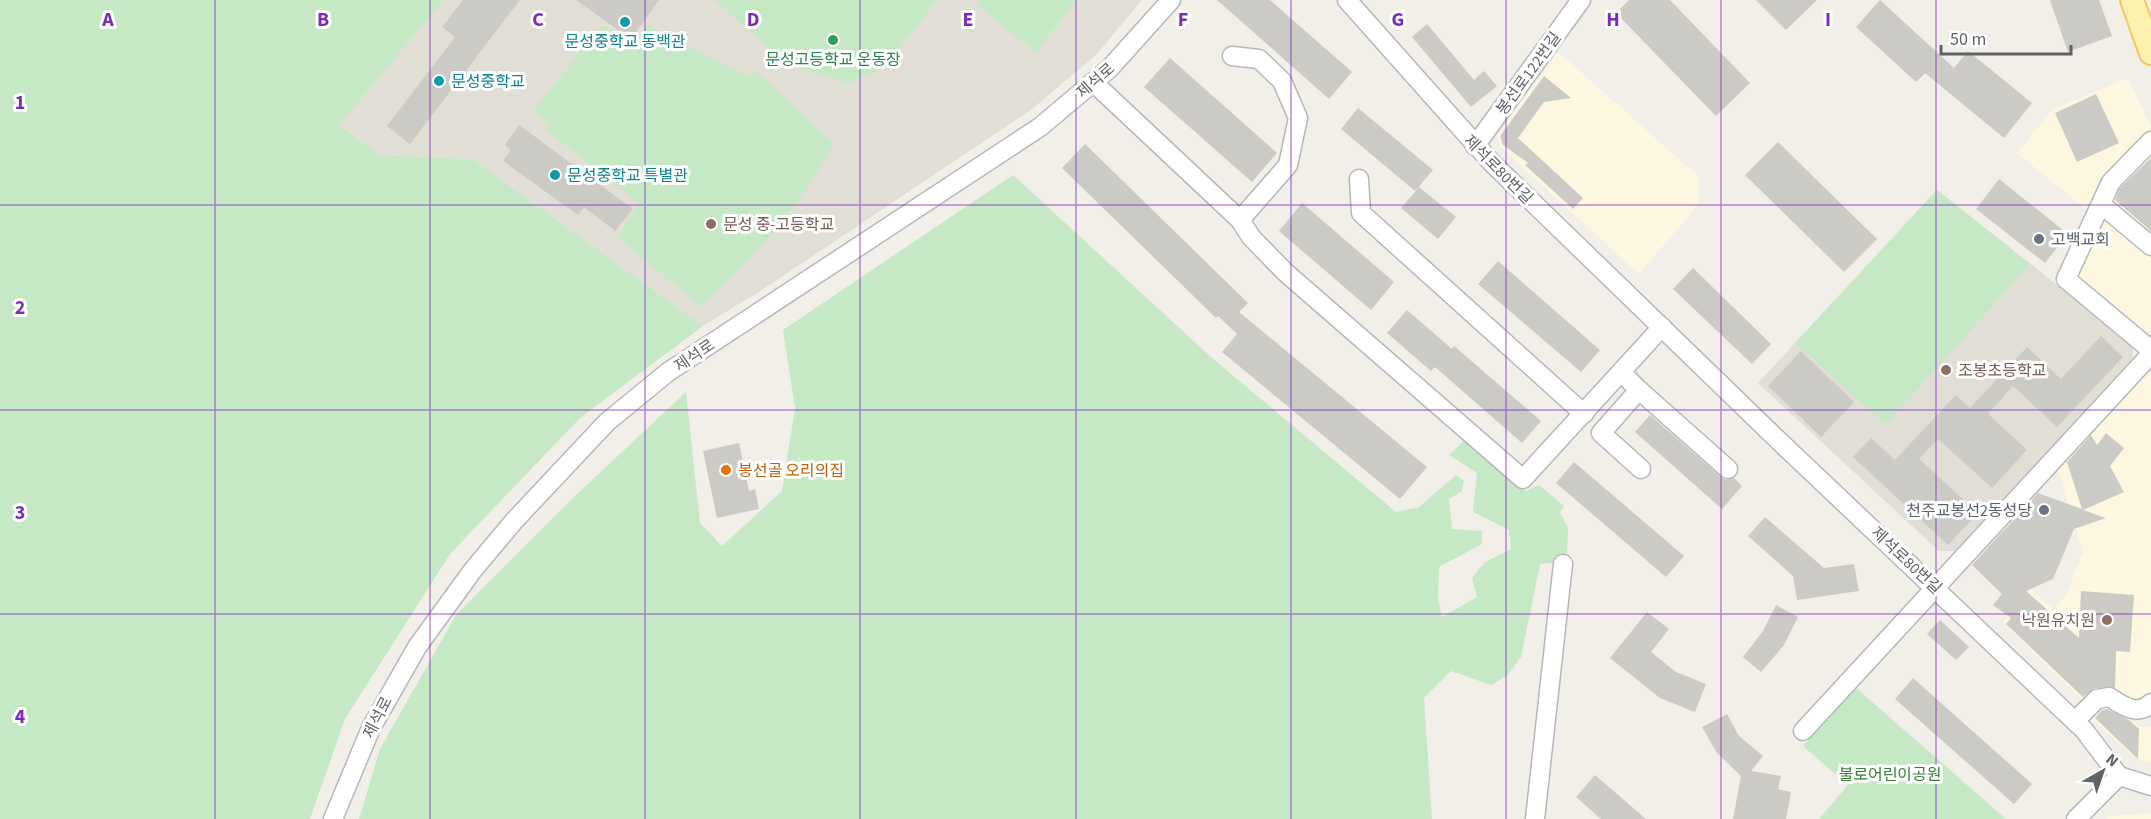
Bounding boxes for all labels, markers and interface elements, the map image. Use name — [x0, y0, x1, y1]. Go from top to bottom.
text: A — [101, 6, 114, 34]
text: B — [317, 6, 329, 34]
text: C — [532, 6, 544, 34]
text: D — [747, 6, 759, 34]
text: E — [963, 6, 973, 34]
text: F — [1178, 6, 1188, 34]
text: G — [1392, 6, 1404, 34]
text: H — [1606, 6, 1620, 34]
text: I — [1825, 6, 1831, 34]
marker: 문성중학교 동백관 — [618, 15, 632, 29]
scale bar — [1941, 18, 2072, 56]
text: 50 m — [1950, 27, 1986, 52]
street label: 봉선로122번길 — [1491, 28, 1566, 119]
place label: 문성중학교 동백관 — [565, 31, 686, 53]
marker: 문성고등학교 운동장 — [826, 33, 840, 47]
place label: 문성고등학교 운동장 — [765, 49, 901, 71]
street label: 제석로 — [1072, 58, 1120, 104]
place label: 문성중학교 — [451, 71, 525, 93]
marker: 문성중학교 — [432, 74, 446, 88]
text: 1 — [15, 89, 25, 117]
street label: 제석로80번길 — [1459, 130, 1538, 209]
place label: 문성중학교 특별관 — [567, 165, 688, 187]
marker: 문성중학교 특별관 — [548, 168, 562, 182]
place label: 문성 중-고등학교 — [723, 214, 834, 236]
marker: 문성 중-고등학교 — [704, 217, 718, 231]
place label: 고백교회 — [2051, 229, 2110, 251]
marker: 고백교회 — [2032, 232, 2046, 246]
text: 2 — [15, 294, 25, 322]
street label: 제석로 — [670, 334, 719, 377]
place label: 조봉초등학교 — [1958, 360, 2046, 382]
marker: 조봉초등학교 — [1939, 363, 1953, 377]
place label: 봉선골 오리의집 — [738, 460, 844, 482]
marker: 봉선골 오리의집 — [719, 463, 733, 477]
text: 3 — [15, 499, 25, 527]
place label: 천주교봉선2동성당 — [1906, 500, 2032, 522]
marker: 천주교봉선2동성당 — [2037, 503, 2051, 517]
street label: 제석로80번길 — [1866, 522, 1947, 599]
place label: 낙원유치원 — [2021, 610, 2095, 632]
marker: 낙원유치원 — [2100, 613, 2114, 627]
street label: 제석로 — [358, 693, 398, 742]
text: 4 — [15, 703, 26, 731]
north arrow — [2073, 741, 2133, 801]
text: N — [2101, 748, 2123, 772]
park label: 불로어린이공원 — [1838, 764, 1942, 786]

